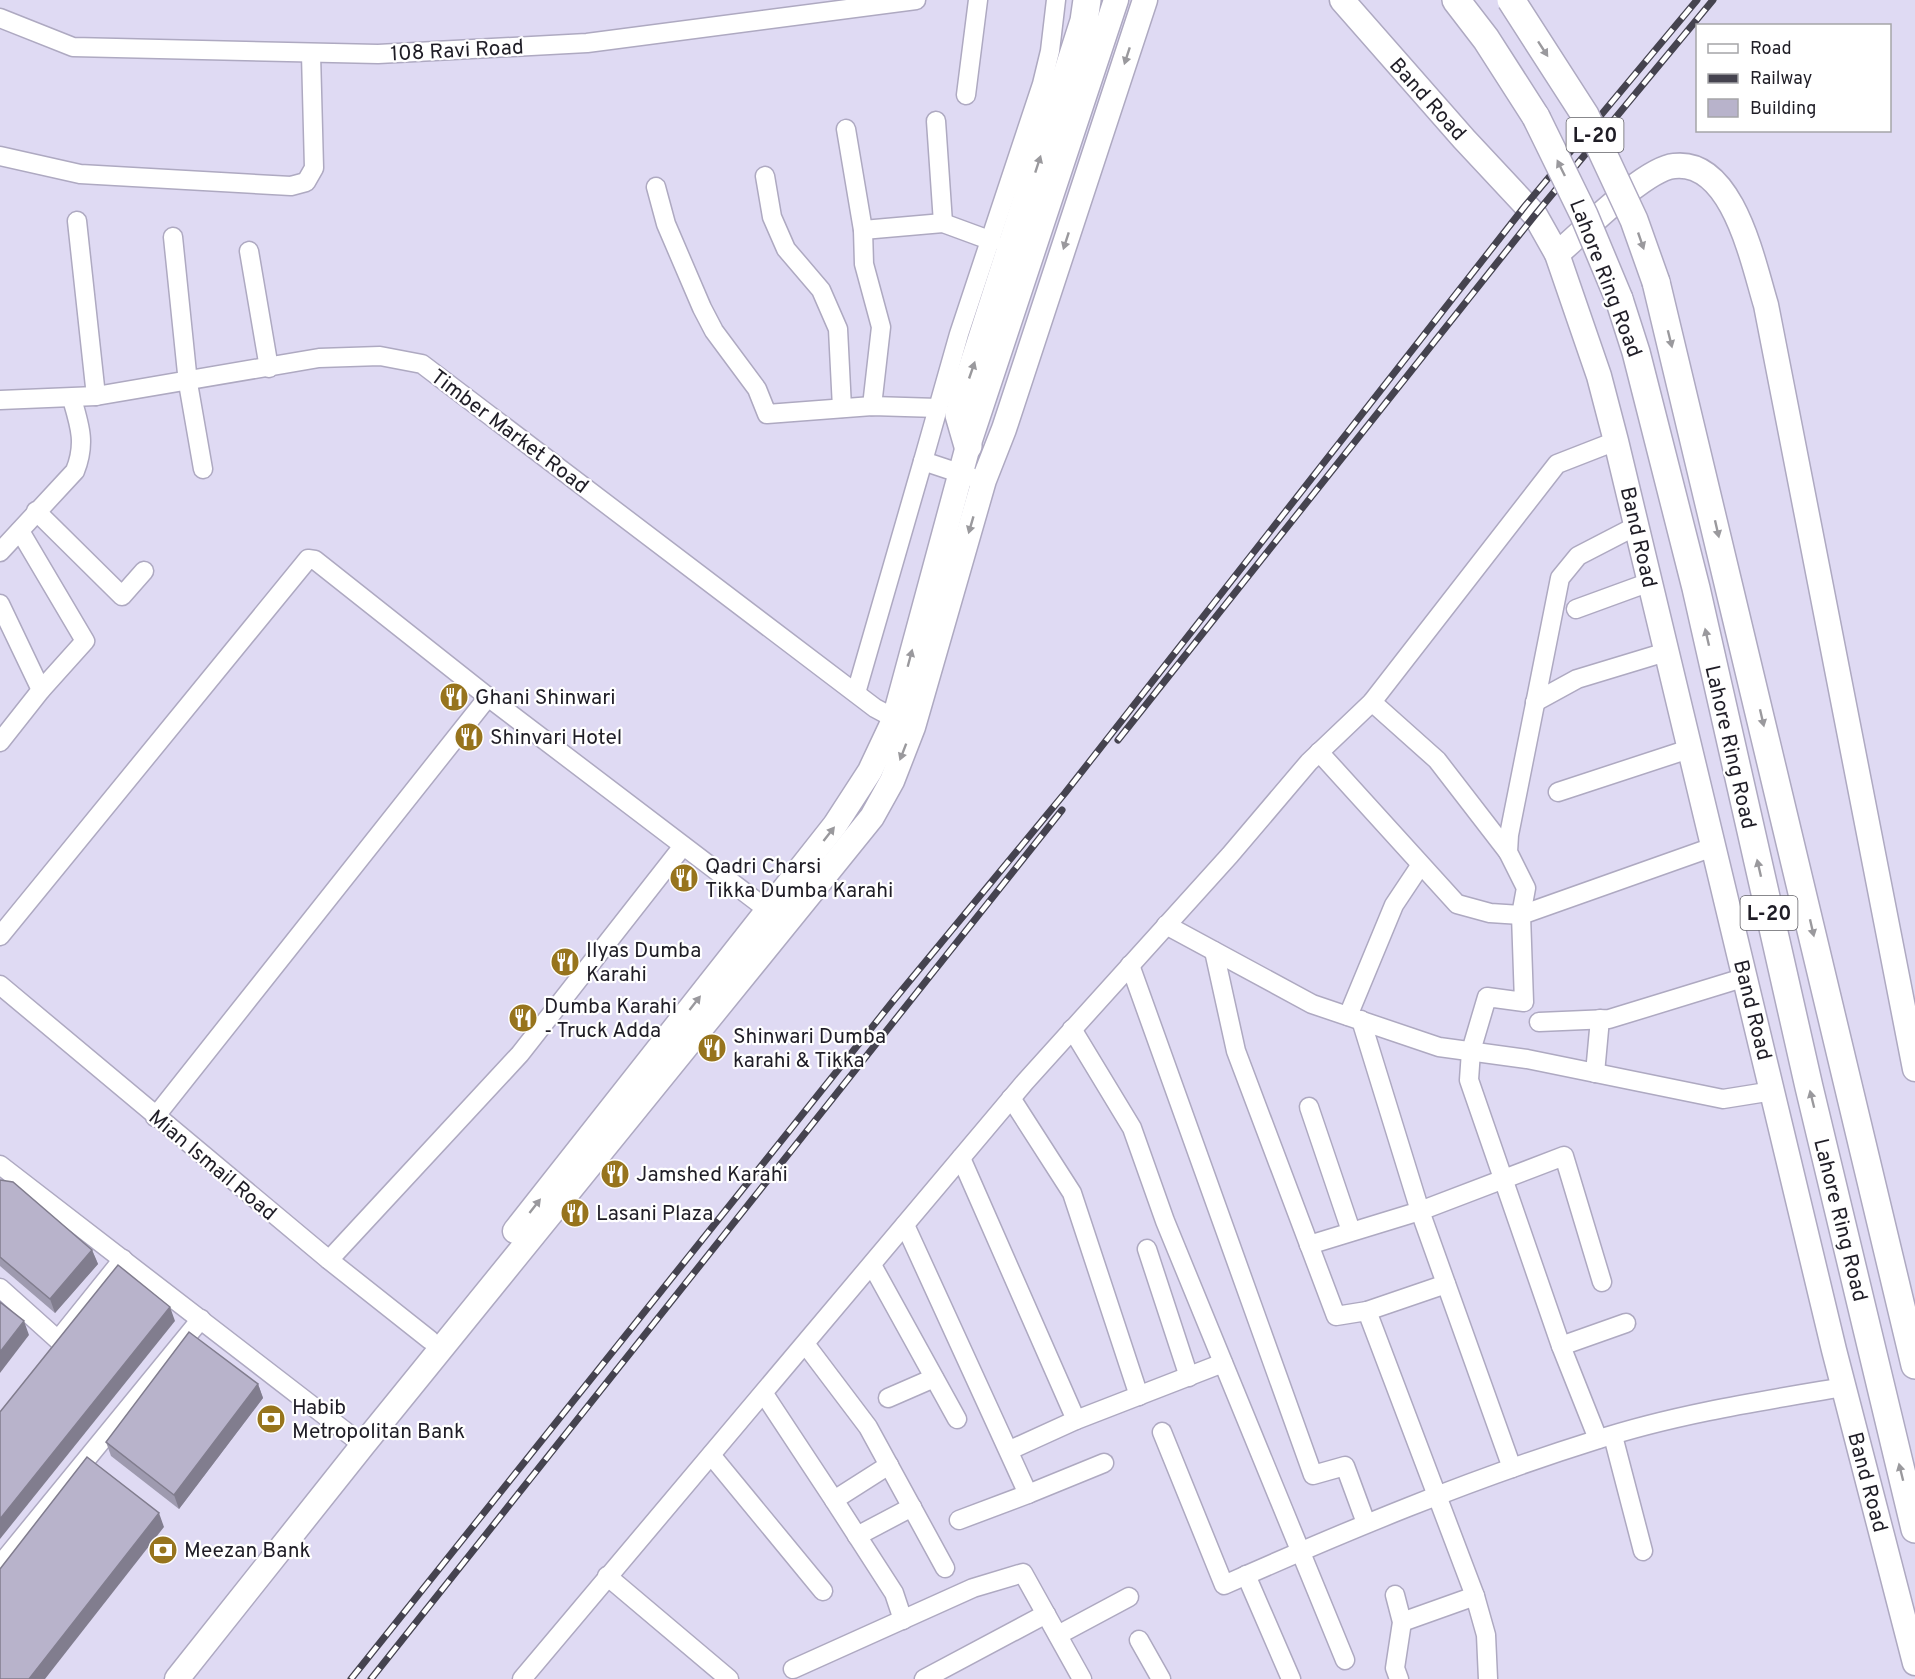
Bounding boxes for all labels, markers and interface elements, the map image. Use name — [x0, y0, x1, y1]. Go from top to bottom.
legend — [1696, 24, 1891, 132]
street label: 108 Ravi Road — [390, 35, 524, 68]
text: Road — [1750, 38, 1792, 61]
one-way arrow — [1537, 41, 1548, 57]
one-way arrow — [1121, 47, 1131, 65]
street label: Band Road — [1382, 53, 1471, 147]
text: Railway — [1750, 68, 1812, 91]
text: Building — [1750, 98, 1816, 121]
road number: L-20 — [1566, 118, 1624, 152]
one-way arrow — [1034, 155, 1044, 173]
one-way arrow — [1557, 160, 1566, 177]
street label: Lahore Ring Road — [1562, 196, 1647, 361]
one-way arrow — [1060, 232, 1070, 250]
one-way arrow — [1636, 232, 1646, 250]
one-way arrow — [1666, 330, 1675, 348]
one-way arrow — [968, 361, 978, 379]
street label: Timber Market Road — [425, 364, 593, 500]
street label: Band Road — [1613, 484, 1662, 590]
one-way arrow — [966, 516, 975, 534]
one-way arrow — [1712, 519, 1722, 538]
one-way arrow — [1701, 627, 1711, 646]
one-way arrow — [906, 649, 916, 667]
street label: Lahore Ring Road — [1698, 663, 1762, 832]
restaurant icon: Ghani Shinwari — [438, 681, 470, 713]
place label: Ghani Shinwari — [475, 685, 616, 712]
one-way arrow — [1758, 709, 1767, 728]
restaurant icon: Shinvari Hotel — [453, 721, 485, 753]
place label: Shinvari Hotel — [490, 725, 622, 752]
one-way arrow — [898, 743, 907, 761]
one-way arrow — [822, 826, 834, 841]
place label: Qadri Charsi Tikka Dumba Karahi — [705, 854, 893, 905]
one-way arrow — [1754, 858, 1763, 877]
restaurant icon: Qadri Charsi Tikka Dumba Karahi — [668, 862, 700, 894]
road number: L-20 — [1740, 896, 1798, 930]
one-way arrow — [1808, 919, 1818, 937]
place label: Ilyas Dumba Karahi — [586, 938, 701, 989]
restaurant icon: Ilyas Dumba Karahi — [549, 946, 581, 978]
street label: Band Road — [1726, 957, 1777, 1063]
place label: Dumba Karahi - Truck Adda — [544, 994, 677, 1045]
one-way arrow — [688, 995, 701, 1011]
restaurant icon: Dumba Karahi - Truck Adda — [507, 1002, 539, 1034]
place label: Shinwari Dumba karahi & Tikka — [733, 1024, 886, 1075]
restaurant icon: Shinwari Dumba karahi & Tikka — [696, 1032, 728, 1064]
one-way arrow — [1806, 1090, 1816, 1108]
street label: Mian Ismail Road — [142, 1105, 282, 1228]
street label: Lahore Ring Road — [1806, 1136, 1873, 1305]
restaurant icon: Jamshed Karahi — [599, 1158, 631, 1190]
place label: Jamshed Karahi — [636, 1162, 788, 1189]
restaurant icon: Lasani Plaza — [559, 1197, 591, 1229]
one-way arrow — [529, 1198, 542, 1214]
place label: Lasani Plaza — [596, 1201, 713, 1228]
place label: Habib Metropolitan Bank — [292, 1395, 465, 1446]
bank icon: Habib Metropolitan Bank — [255, 1403, 287, 1435]
street label: Band Road — [1840, 1429, 1893, 1536]
one-way arrow — [1896, 1463, 1906, 1481]
bank icon: Meezan Bank — [147, 1534, 179, 1566]
place label: Meezan Bank — [184, 1538, 311, 1565]

